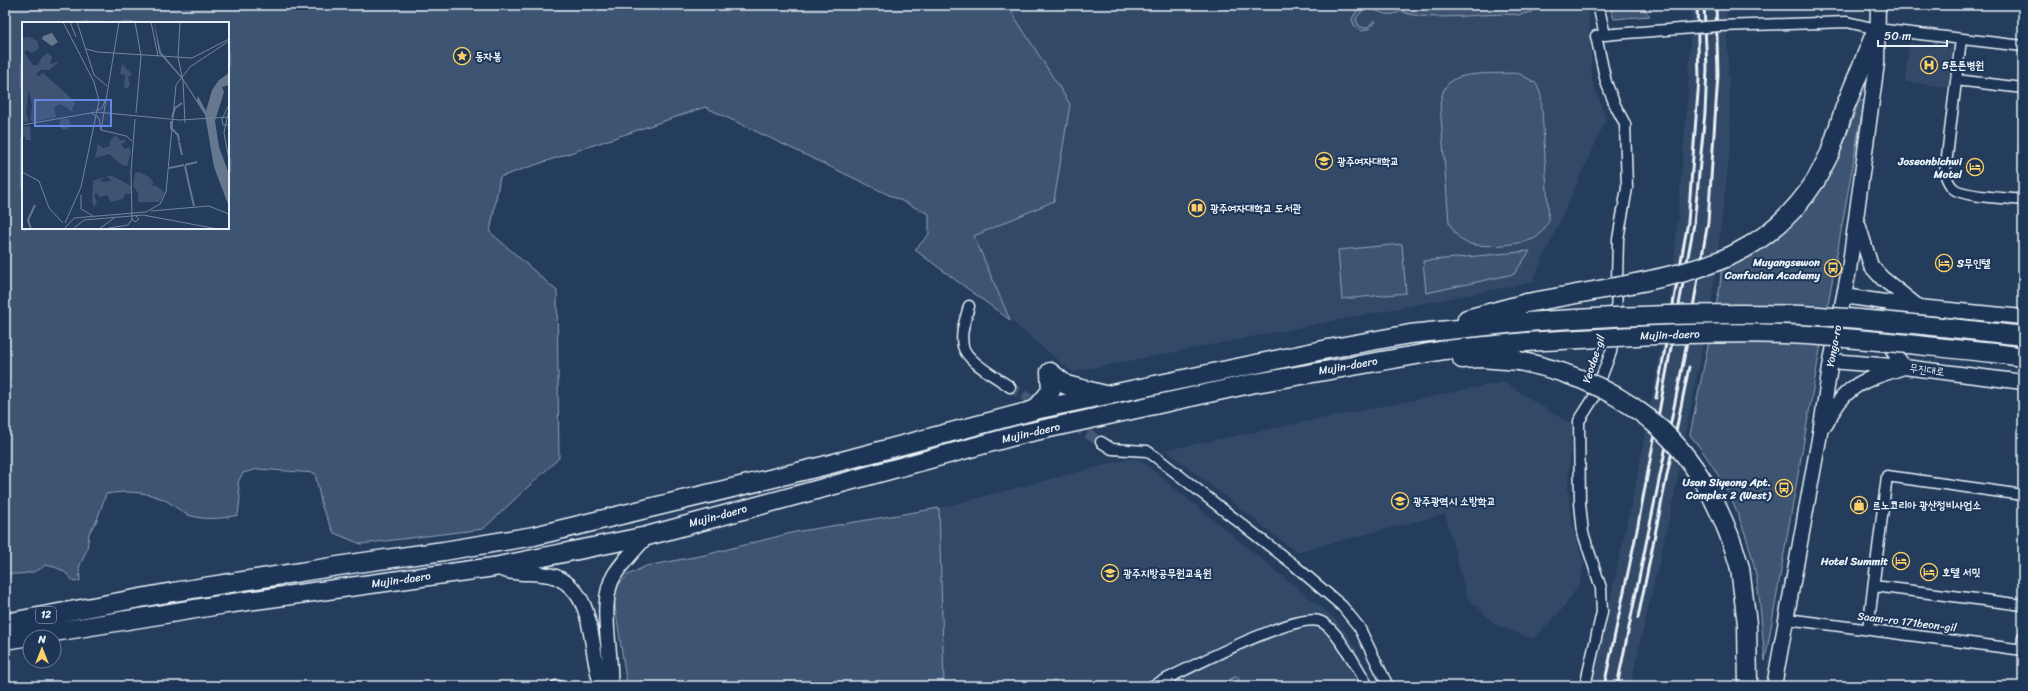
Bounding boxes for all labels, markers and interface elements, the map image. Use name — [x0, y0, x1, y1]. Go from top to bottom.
inset map — [22, 22, 229, 229]
scale bar — [1878, 22, 1947, 48]
text: 50 m — [1884, 25, 1911, 47]
place icon: 동자봉 — [452, 46, 472, 66]
place label: 동자봉 — [475, 47, 502, 66]
hospital icon: 5튼튼병원 — [1919, 55, 1939, 75]
place label: 5튼튼병원 — [1942, 56, 1984, 75]
school or university icon: 광주여자대학교 — [1314, 151, 1334, 171]
place label: 광주여자대학교 — [1337, 152, 1399, 171]
place label: Joseonbichwi Motel — [1897, 152, 1963, 184]
hotel icon: Joseonbichwi Motel — [1965, 157, 1985, 177]
library icon: 광주여자대학교 도서관 — [1187, 198, 1207, 218]
place label: 광주여자대학교 도서관 — [1210, 199, 1302, 218]
place label: Muyangsewon Confucian Academy — [1724, 253, 1820, 285]
hotel icon: S무인텔 — [1934, 253, 1954, 273]
place label: S무인텔 — [1956, 254, 1991, 273]
bus stop icon: Muyangsewon Confucian Academy — [1823, 258, 1843, 278]
street label: Yonga-ro — [1821, 323, 1847, 369]
street label: Mujin-daero — [1640, 324, 1701, 346]
street label: Yeodae-gil — [1577, 332, 1611, 386]
street label: Mujin-daero — [1317, 351, 1379, 381]
street label: 무진대로 — [1908, 358, 1946, 382]
street label: Mujin-daero — [1000, 417, 1063, 449]
place label: Usan Siyeong Apt. Complex 2 (West) — [1682, 473, 1772, 505]
bus stop icon: Usan Siyeong Apt. Complex 2 (West) — [1774, 478, 1794, 498]
school or university icon: 광주광역시 소방학교 — [1390, 491, 1410, 511]
place label: 광주광역시 소방학교 — [1413, 492, 1496, 511]
shop icon: 르노코리아 광산정비사업소 — [1849, 495, 1869, 515]
place label: 르노코리아 광산정비사업소 — [1872, 496, 1981, 515]
street label: Mujin-daero — [687, 499, 750, 533]
hotel icon: Hotel Summit — [1891, 551, 1911, 571]
place label: Hotel Summit — [1820, 552, 1888, 571]
hotel icon: 호텔 서밋 — [1919, 562, 1939, 582]
school or university icon: 광주지방공무원교육원 — [1100, 563, 1120, 583]
place label: 호텔 서밋 — [1942, 563, 1980, 582]
place label: 광주지방공무원교육원 — [1123, 564, 1212, 583]
street label: Mujin-daero — [370, 566, 432, 594]
street label: Saam-ro 171beon-gil — [1856, 606, 1959, 638]
road number: 12 — [36, 607, 56, 623]
north arrow — [22, 629, 62, 669]
text: N — [37, 630, 46, 649]

